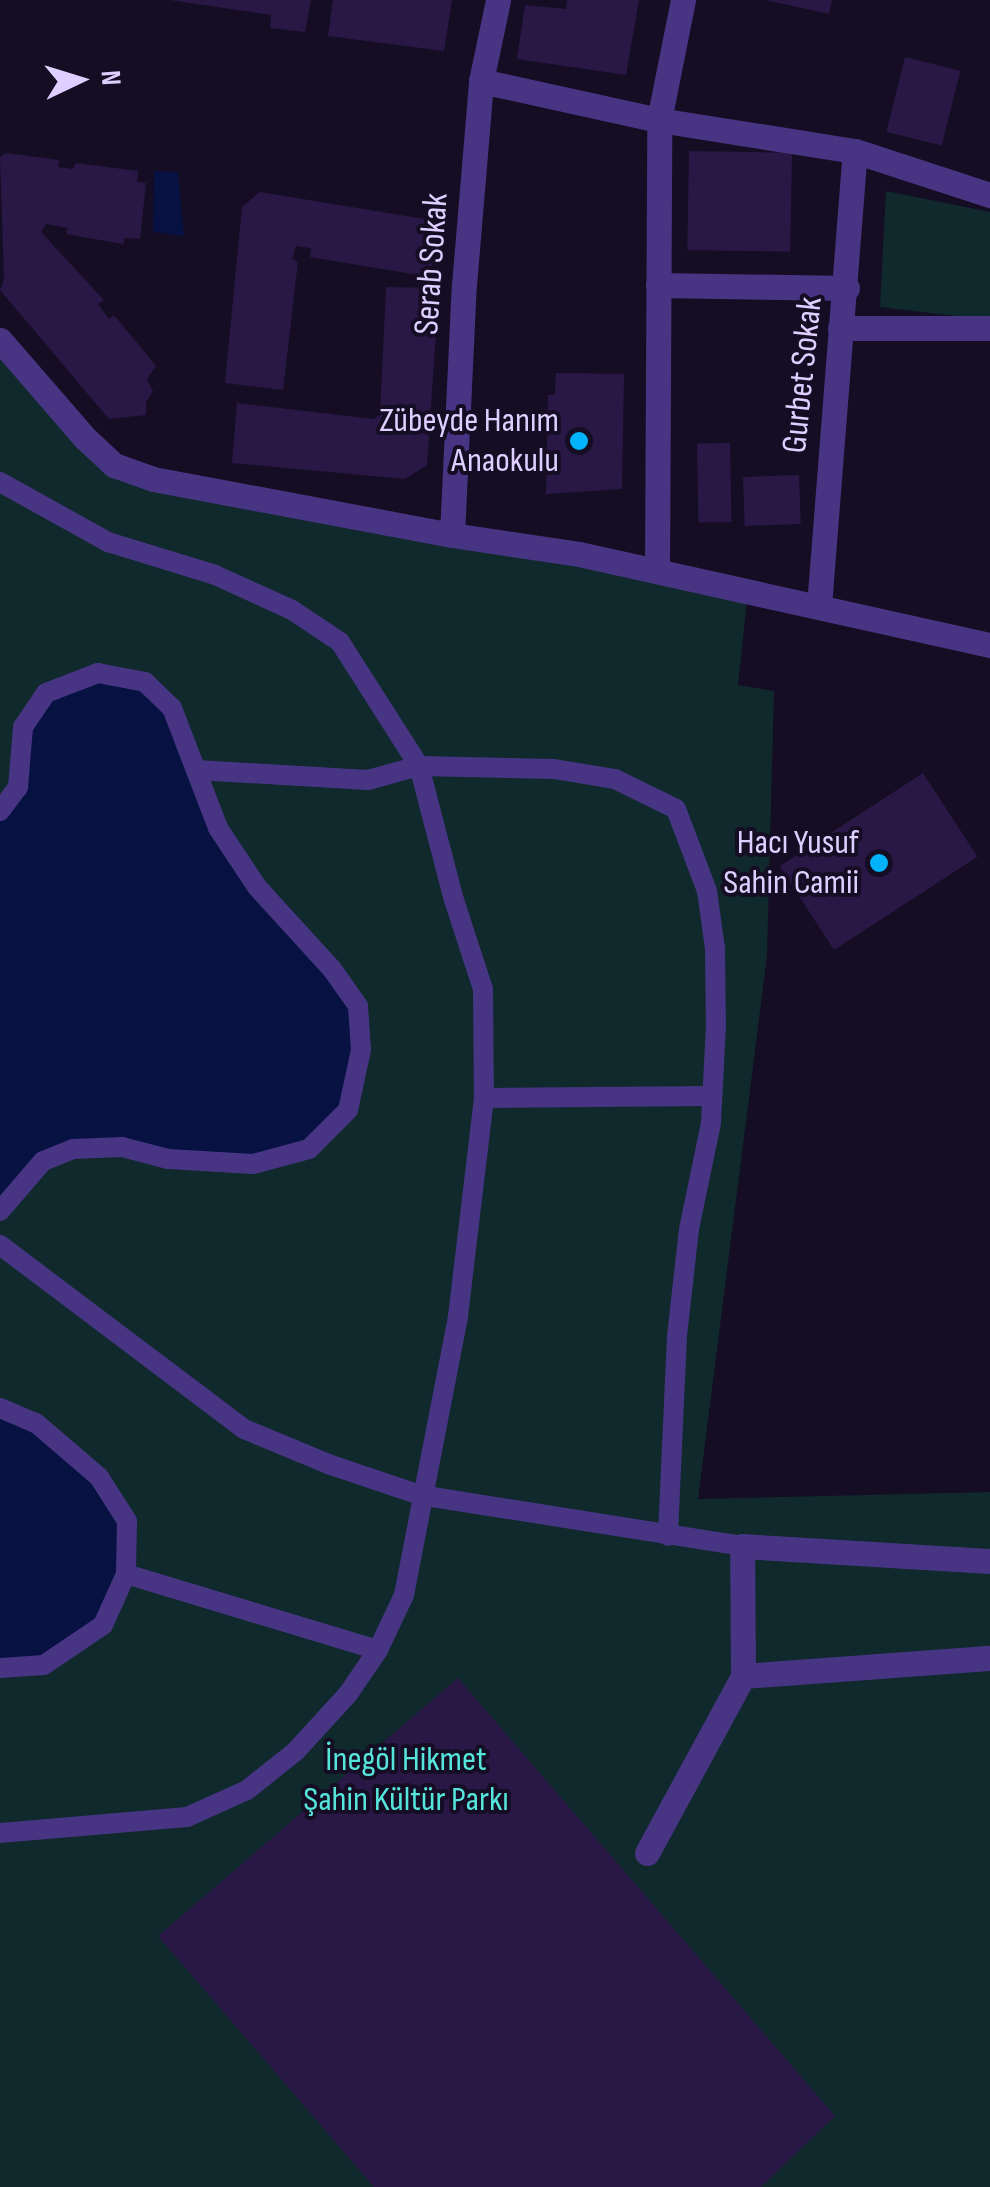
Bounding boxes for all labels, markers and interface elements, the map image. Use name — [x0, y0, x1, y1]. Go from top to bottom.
north arrow — [30, 30, 130, 130]
text: N — [93, 69, 127, 86]
street label: Serab Sokak — [406, 192, 458, 336]
street label: Gurbet Sokak — [774, 295, 832, 455]
place label: Zübeyde Hanım Anaokulu — [379, 400, 559, 482]
marker: Zübeyde Hanım Anaokulu — [568, 430, 590, 452]
place label: Hacı Yusuf Sahin Camii — [723, 822, 859, 904]
marker: Hacı Yusuf Sahin Camii — [868, 852, 890, 874]
park label: İnegöl Hikmet Şahin Kültür Parkı — [303, 1739, 509, 1821]

